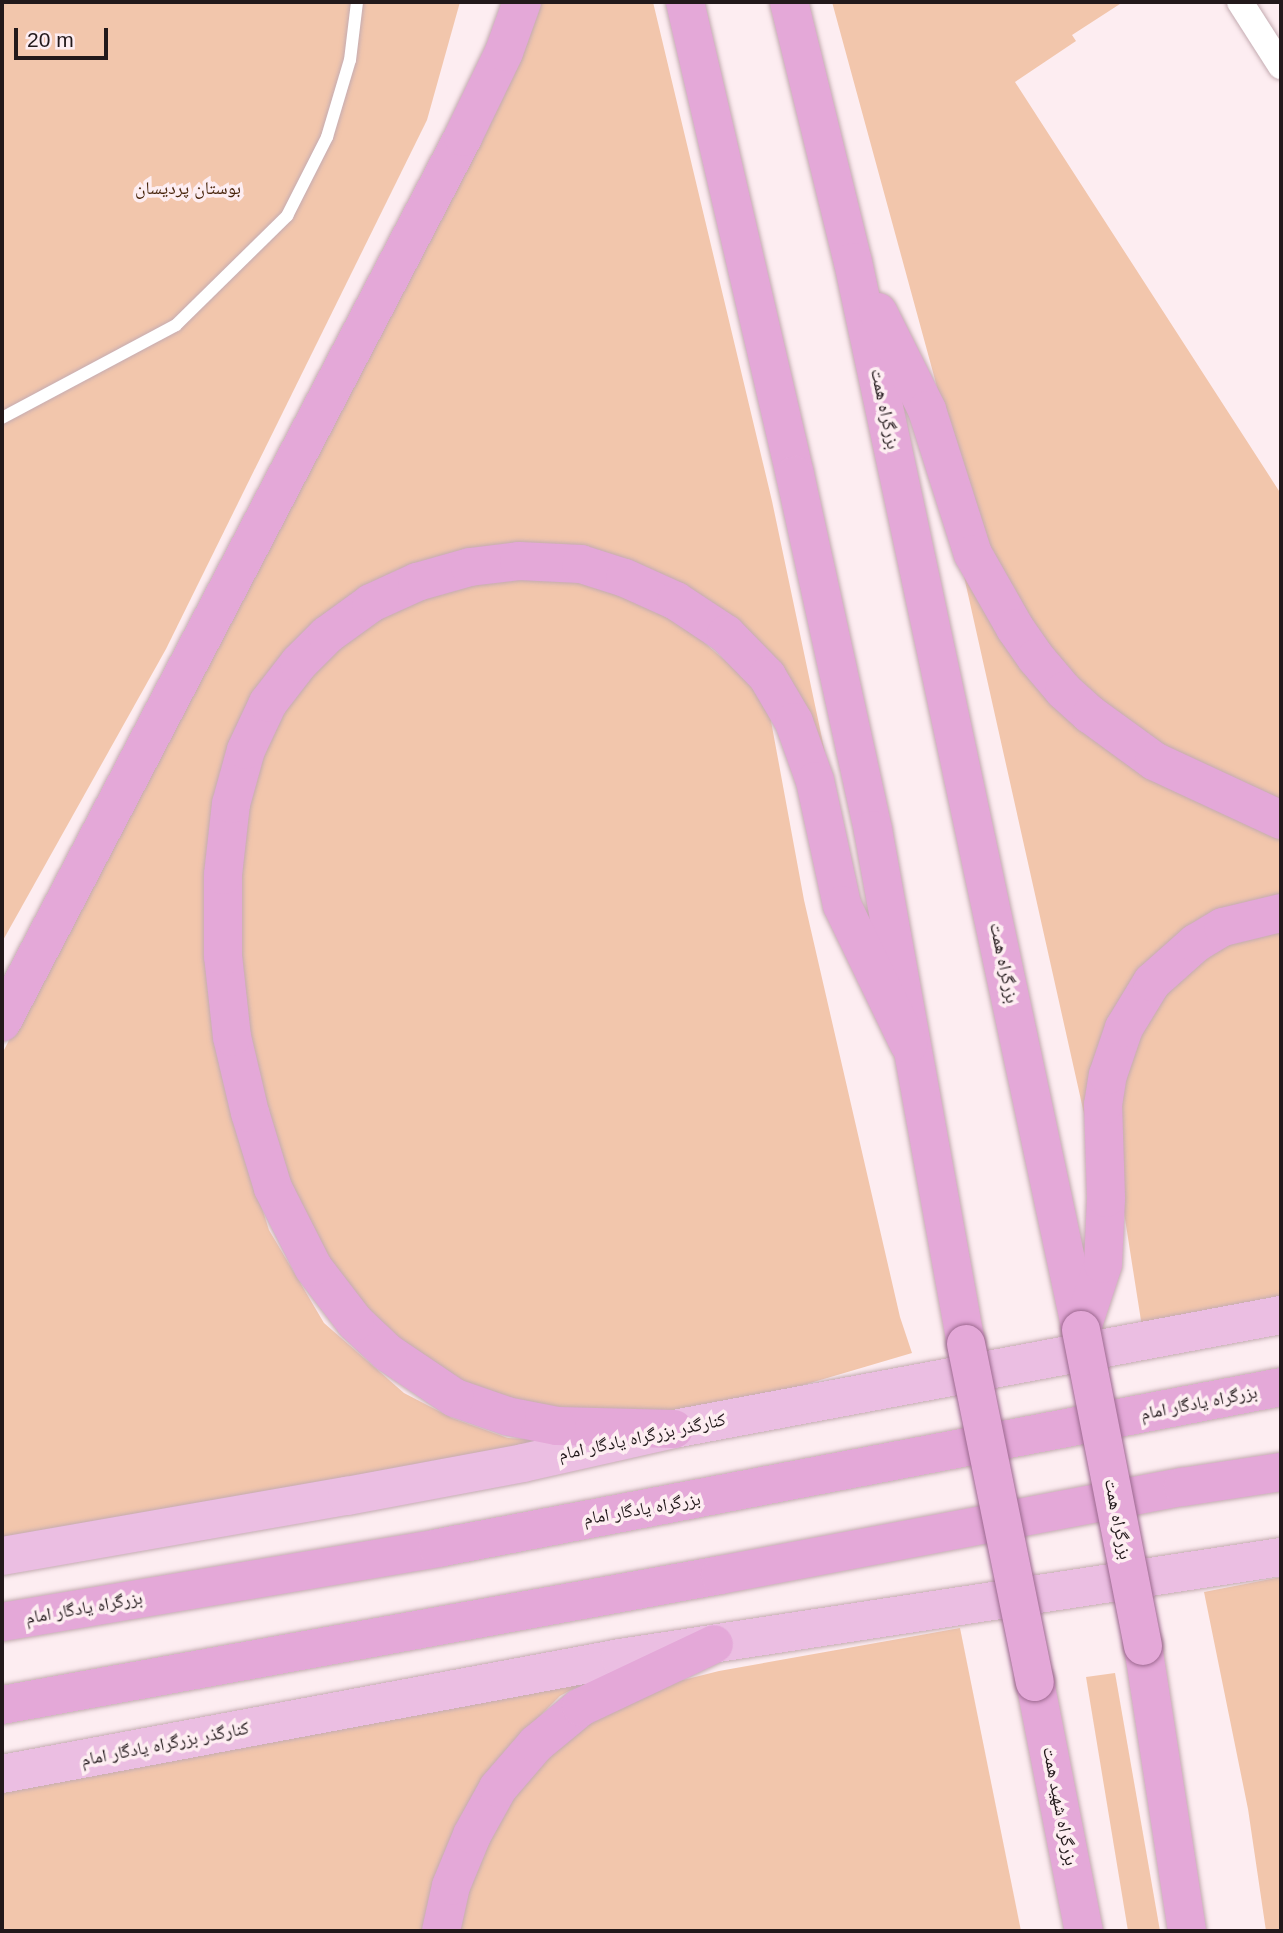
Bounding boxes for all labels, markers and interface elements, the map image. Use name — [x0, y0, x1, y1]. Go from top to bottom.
scale bar — [18, 14, 112, 58]
text: 20 m — [27, 28, 74, 51]
park label: بوستان پردیسان — [135, 177, 241, 199]
street label: بزرگراه همت — [866, 367, 904, 451]
street label: بزرگراه همت — [985, 921, 1023, 1005]
street label: بزرگراه یادگار امام — [1139, 1381, 1259, 1425]
street label: کنارگذر بزرگراه یادگار امام — [556, 1409, 728, 1465]
street label: بزرگراه همت — [1100, 1477, 1136, 1561]
street label: بزرگراه یادگار امام — [582, 1488, 702, 1530]
street label: بزرگراه یادگار امام — [24, 1587, 144, 1629]
street label: کنارگذر بزرگراه یادگار امام — [79, 1717, 251, 1771]
street label: بزرگراه شهید همت — [1038, 1745, 1082, 1867]

